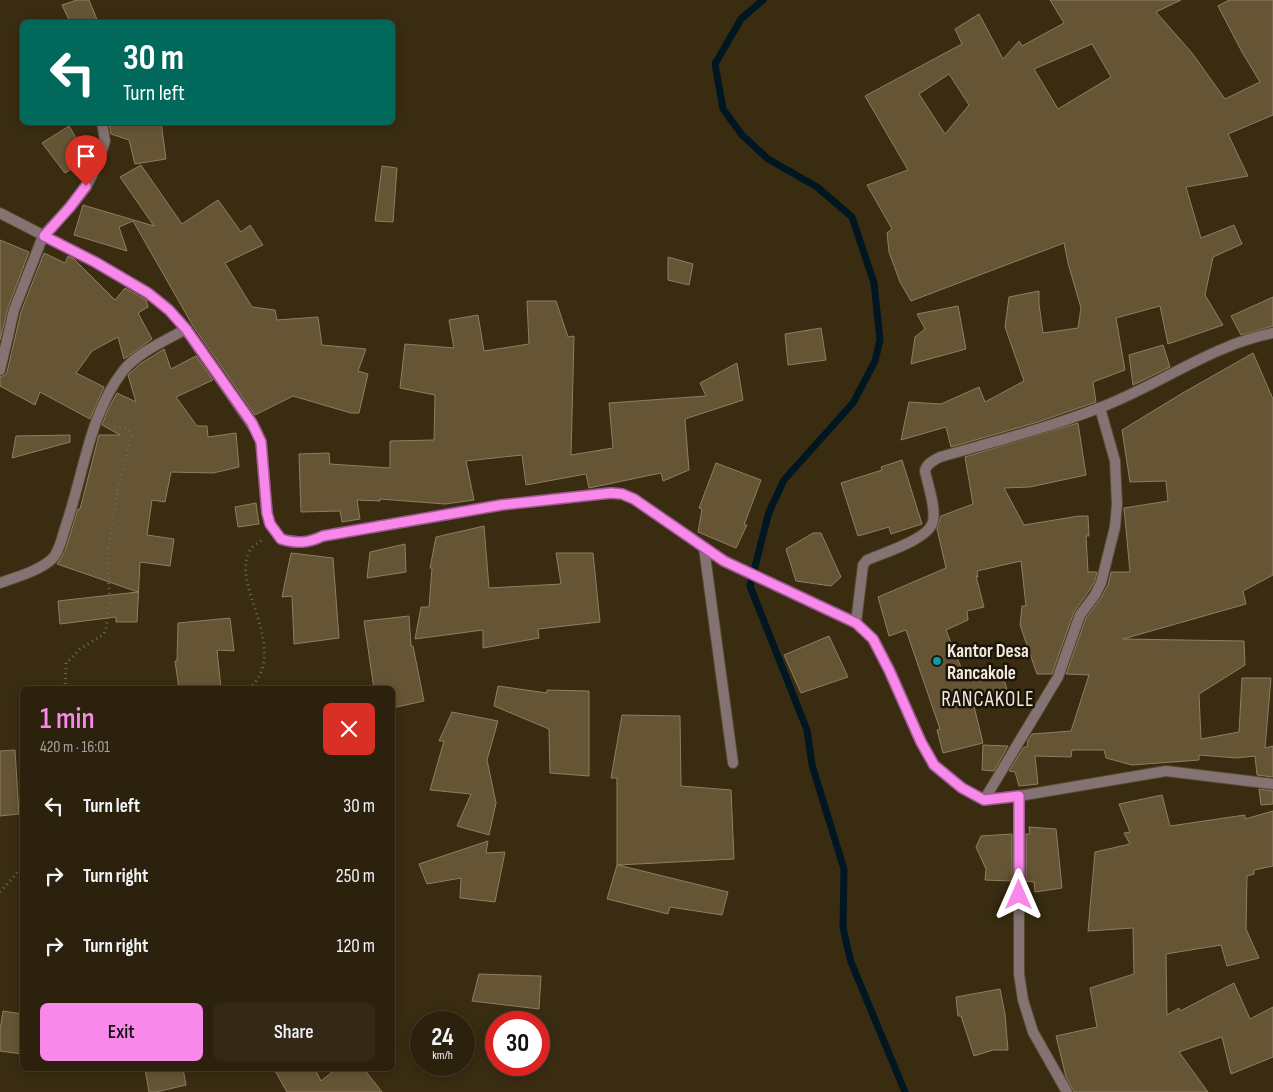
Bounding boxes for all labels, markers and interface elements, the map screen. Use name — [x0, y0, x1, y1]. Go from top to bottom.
text: 30 m — [123, 37, 184, 80]
icon: left — [40, 40, 105, 105]
text: Turn left — [123, 80, 185, 107]
pin — [65, 135, 107, 186]
icon: arrive — [72, 142, 100, 170]
place label: Kantor Desa Rancakole — [947, 640, 1029, 685]
marker: Kantor Desa Rancakole — [931, 655, 943, 667]
district label: RANCAKOLE — [941, 687, 1035, 712]
text: 1 min — [40, 701, 95, 737]
button: close — [323, 703, 375, 755]
text: 420 m · 16:01 — [40, 738, 110, 757]
icon: left — [40, 792, 68, 820]
text: Turn left — [83, 795, 140, 818]
text: 30 m — [343, 795, 375, 818]
icon: right — [40, 862, 68, 890]
text: Turn right — [83, 865, 148, 888]
text: 250 m — [336, 865, 375, 888]
position arrow — [992, 868, 1044, 920]
icon: right — [40, 932, 68, 960]
text: Turn right — [83, 935, 148, 958]
text: 120 m — [337, 935, 375, 958]
button: Exit — [40, 1003, 203, 1061]
button: Share — [213, 1003, 375, 1061]
speed limit sign: 30 — [485, 1011, 550, 1076]
text: 24 — [431, 1022, 454, 1053]
text: km/h — [432, 1048, 453, 1063]

